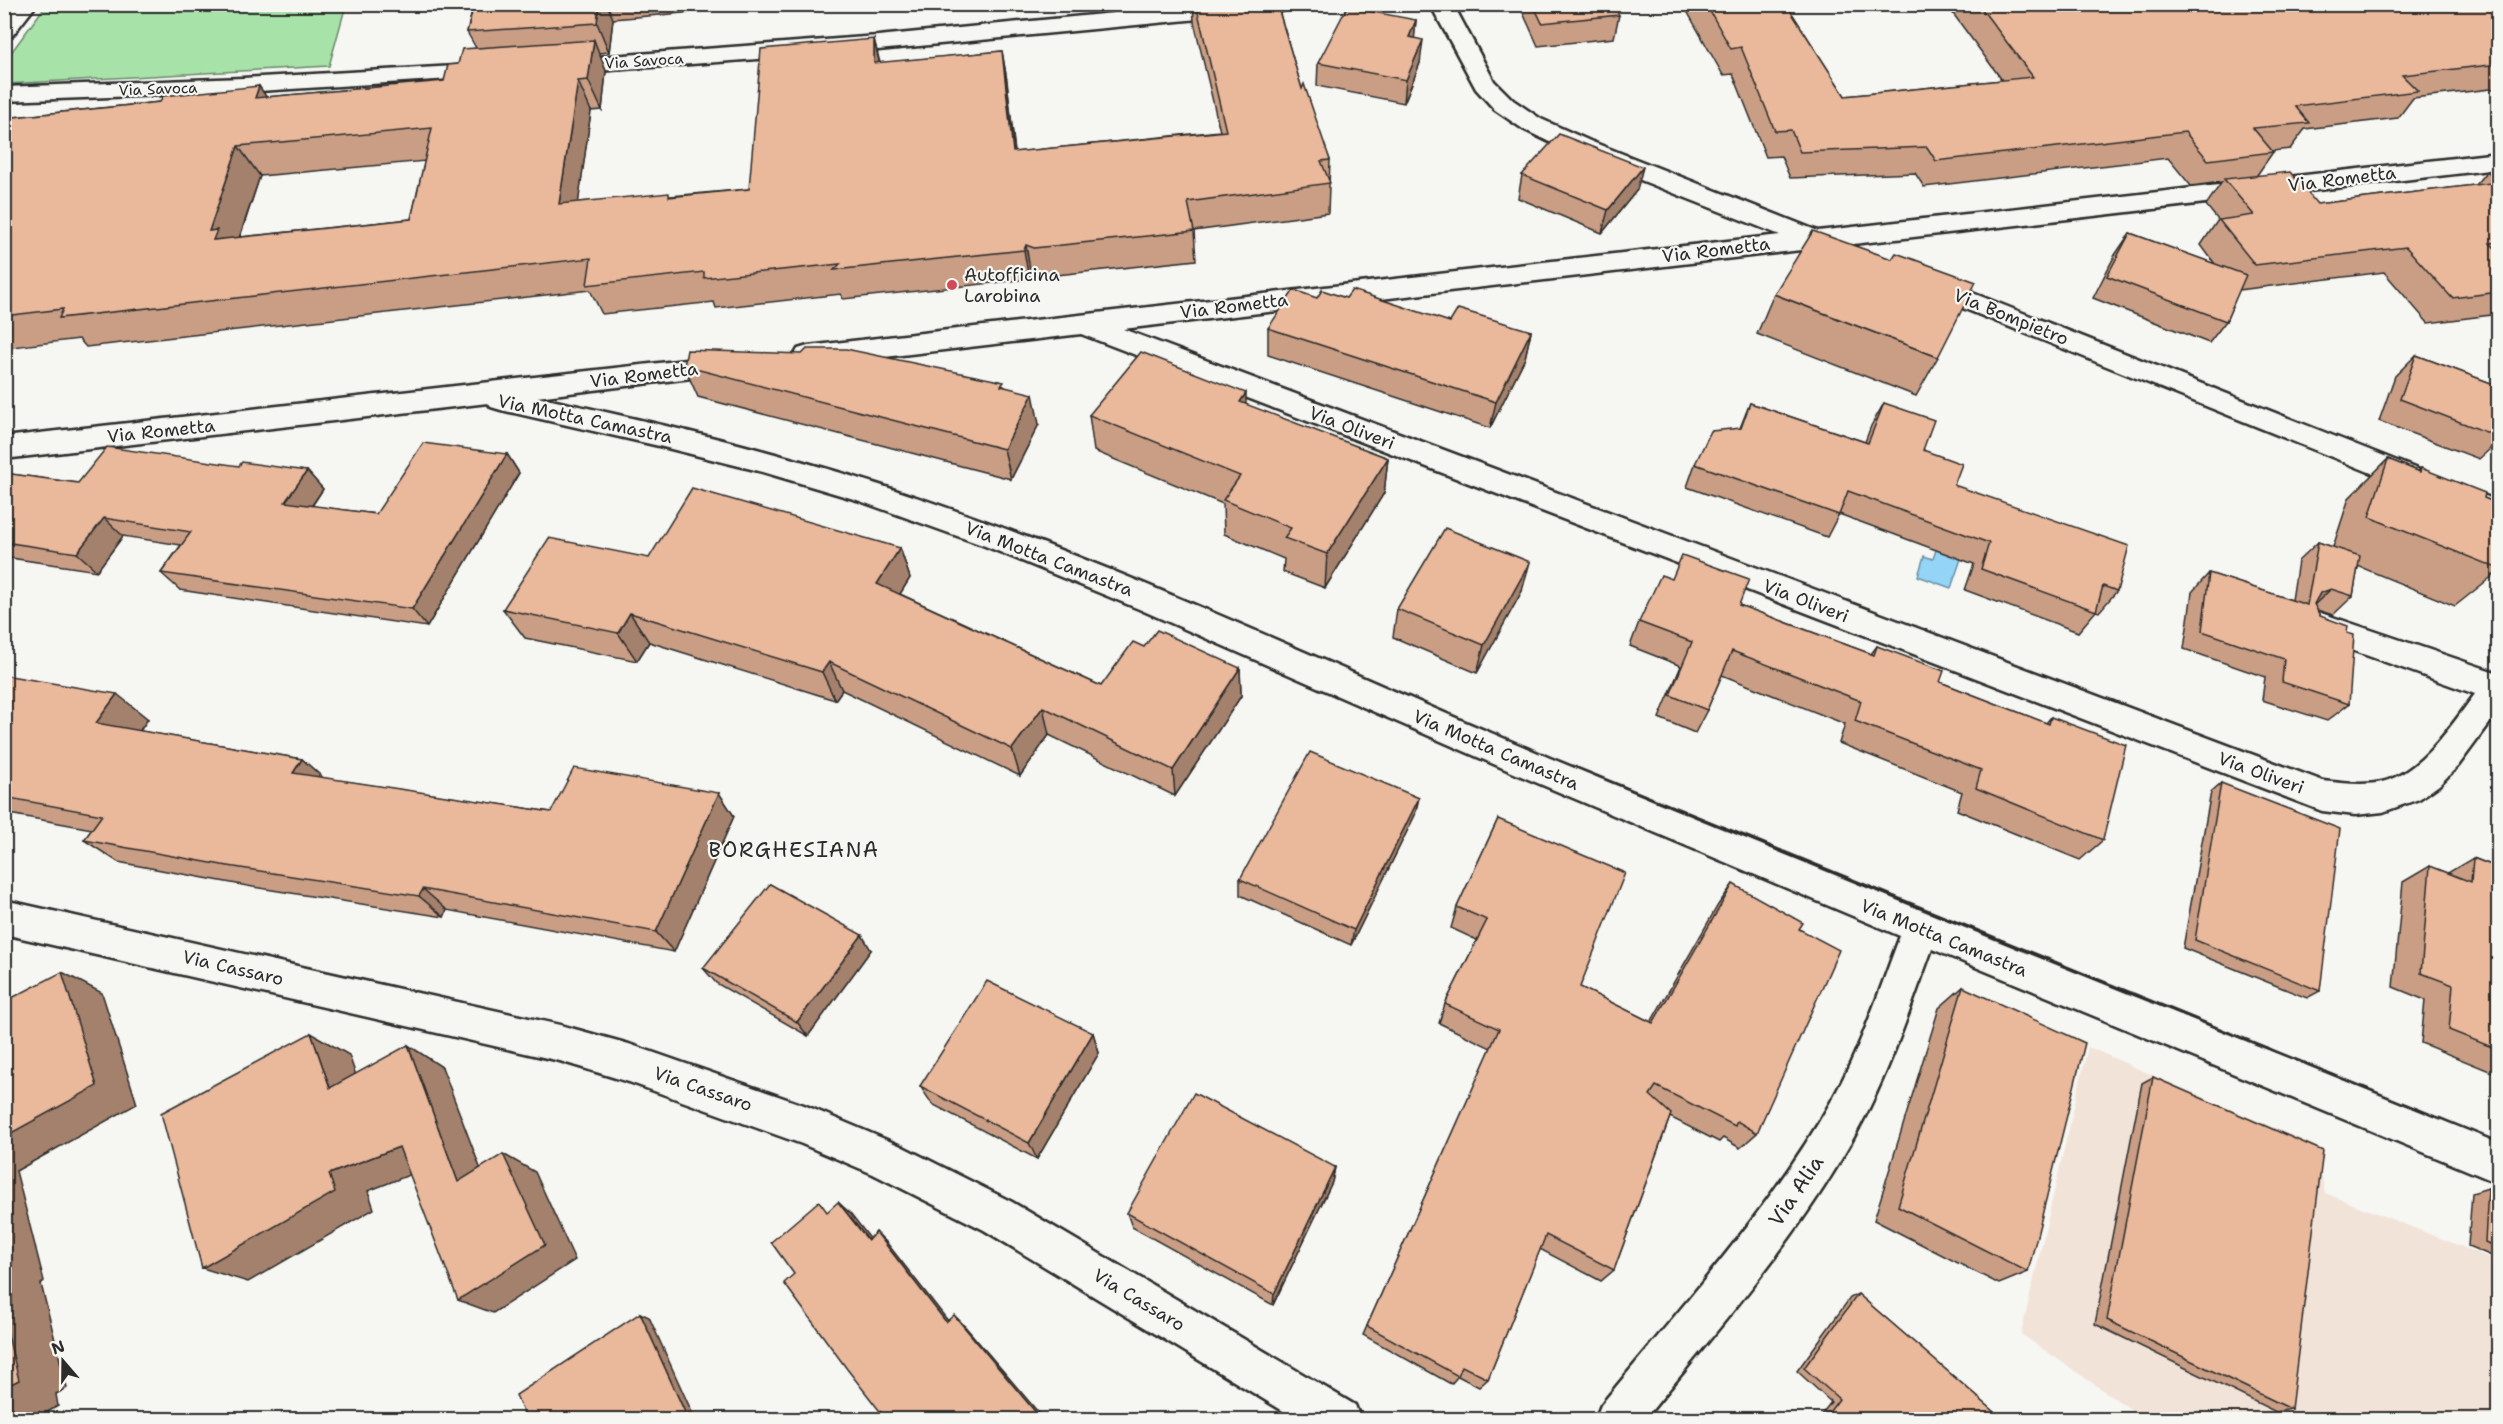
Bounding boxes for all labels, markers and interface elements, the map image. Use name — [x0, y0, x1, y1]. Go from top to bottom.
street label: Via Savoca — [604, 48, 685, 74]
street label: Via Savoca — [118, 78, 199, 100]
street label: Via Rometta — [2287, 160, 2397, 198]
street label: Via Rometta — [1661, 231, 1771, 269]
place label: Autofficina Larobina — [964, 263, 1060, 308]
marker: Autofficina Larobina — [945, 278, 959, 292]
street label: Via Bompietro — [1950, 283, 2072, 351]
street label: Via Rometta — [1179, 287, 1289, 325]
street label: Via Rometta — [589, 356, 699, 394]
street label: Via Motta Camastra — [496, 389, 674, 449]
street label: Via Oliveri — [1306, 401, 1398, 455]
street label: Via Rometta — [106, 413, 216, 449]
street label: Via Motta Camastra — [962, 516, 1136, 602]
street label: Via Oliveri — [1760, 574, 1852, 628]
street label: Via Motta Camastra — [1409, 704, 1583, 796]
street label: Via Oliveri — [2215, 746, 2307, 800]
district label: BORGHESIANA — [708, 836, 880, 864]
street label: Via Motta Camastra — [1857, 894, 2031, 982]
street label: Via Cassaro — [180, 945, 286, 991]
street label: Via Cassaro — [650, 1061, 756, 1117]
street label: Via Alia — [1762, 1150, 1830, 1232]
street label: Via Cassaro — [1089, 1263, 1189, 1337]
north arrow — [33, 1331, 93, 1391]
text: N — [48, 1335, 68, 1359]

